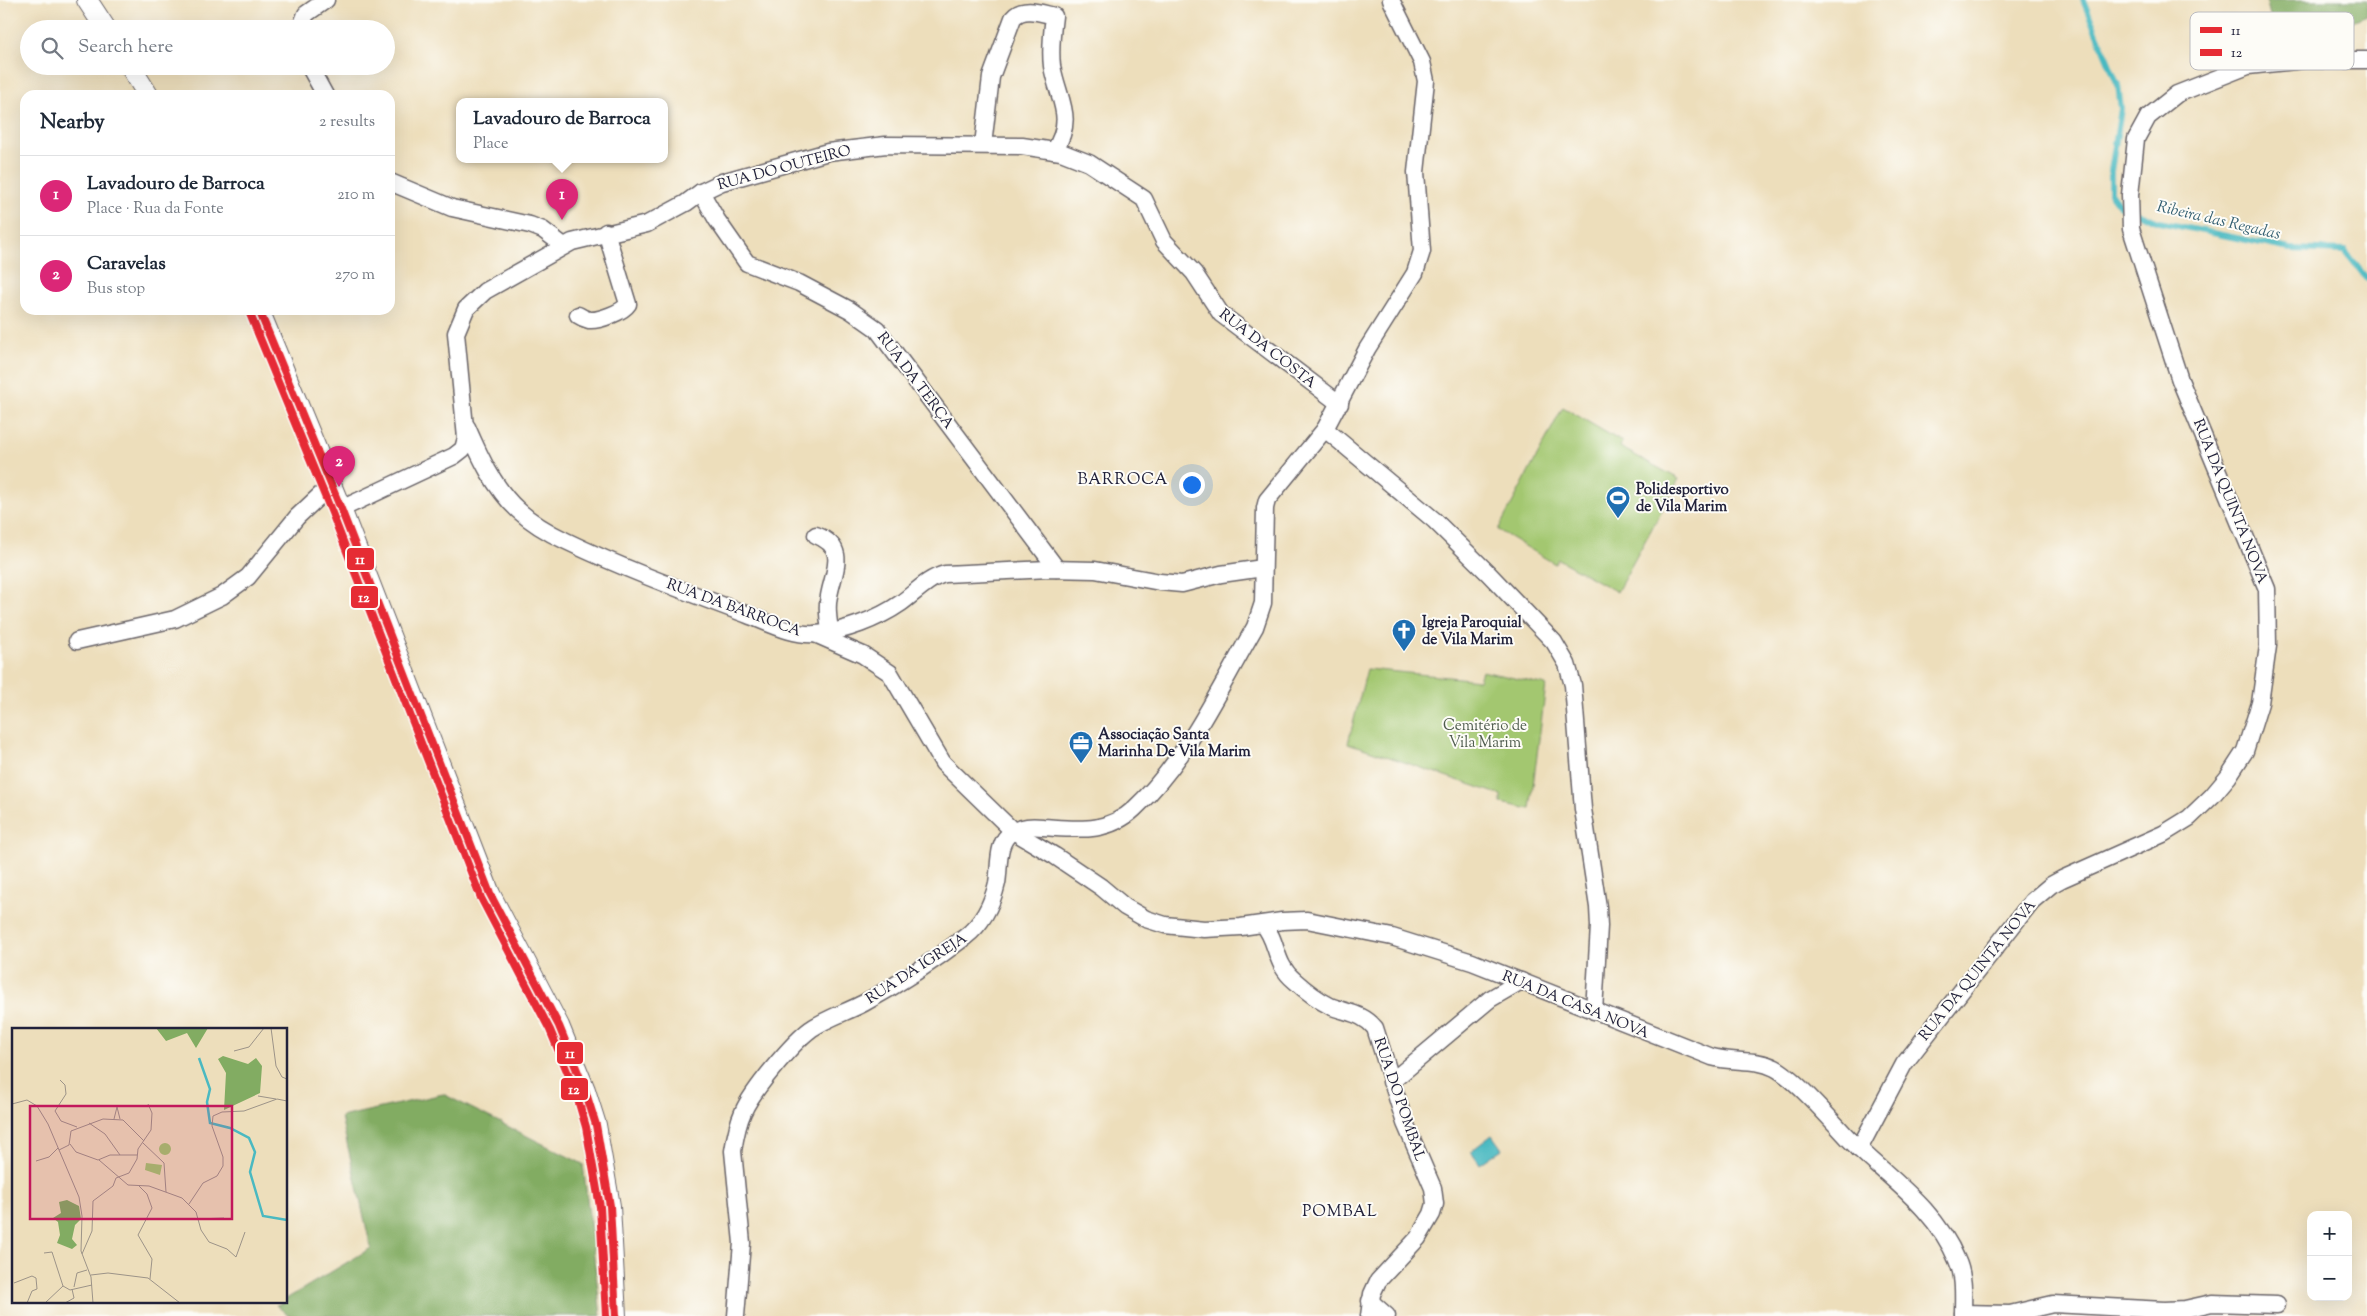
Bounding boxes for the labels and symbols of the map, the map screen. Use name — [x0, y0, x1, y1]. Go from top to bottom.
legend — [2190, 12, 2354, 70]
text: 11 — [2231, 22, 2241, 42]
text: 12 — [2231, 44, 2243, 64]
street label: RUA DO OUTEIRO — [715, 141, 854, 196]
pin: 1 — [546, 179, 578, 220]
water label: Ribeira das Regadas — [2154, 196, 2282, 247]
street label: RUA DA COSTA — [1214, 304, 1320, 394]
street label: RUA DA TERÇA — [871, 328, 958, 434]
street label: RUA DA QUINTA NOVA — [2187, 416, 2272, 587]
pin: 2 — [323, 446, 355, 487]
district label: BARROCA — [1078, 469, 1168, 492]
your location — [1179, 472, 1205, 498]
place label: Polidesportivo de Vila Marim — [1636, 480, 1729, 518]
sports icon: Polidesportivo de Vila Marim — [1605, 485, 1631, 519]
line badge: 11 — [346, 547, 375, 571]
text: 11 — [355, 551, 365, 571]
street label: RUA DA BARROCA — [663, 574, 804, 643]
line badge: 12 — [350, 585, 379, 609]
text: 12 — [358, 589, 370, 609]
place label: Igreja Paroquial de Vila Marim — [1422, 613, 1523, 651]
church icon: Igreja Paroquial de Vila Marim — [1391, 618, 1417, 652]
park label: Cemitério de Vila Marim — [1443, 716, 1527, 754]
place label: Associação Santa Marinha De Vila Marim — [1098, 725, 1251, 763]
office icon: Associação Santa Marinha De Vila Marim — [1068, 730, 1094, 764]
street label: RUA DA QUINTA NOVA — [1915, 896, 2042, 1046]
street label: RUA DA IGREJA — [862, 929, 971, 1010]
street label: RUA DA CASA NOVA — [1499, 966, 1652, 1045]
inset map — [12, 1028, 288, 1304]
street label: RUA DO POMBAL — [1368, 1035, 1430, 1164]
line badge: 11 — [556, 1041, 584, 1065]
text: 11 — [565, 1045, 575, 1065]
line badge: 12 — [560, 1077, 589, 1101]
text: 12 — [568, 1081, 580, 1101]
district label: POMBAL — [1302, 1201, 1378, 1224]

